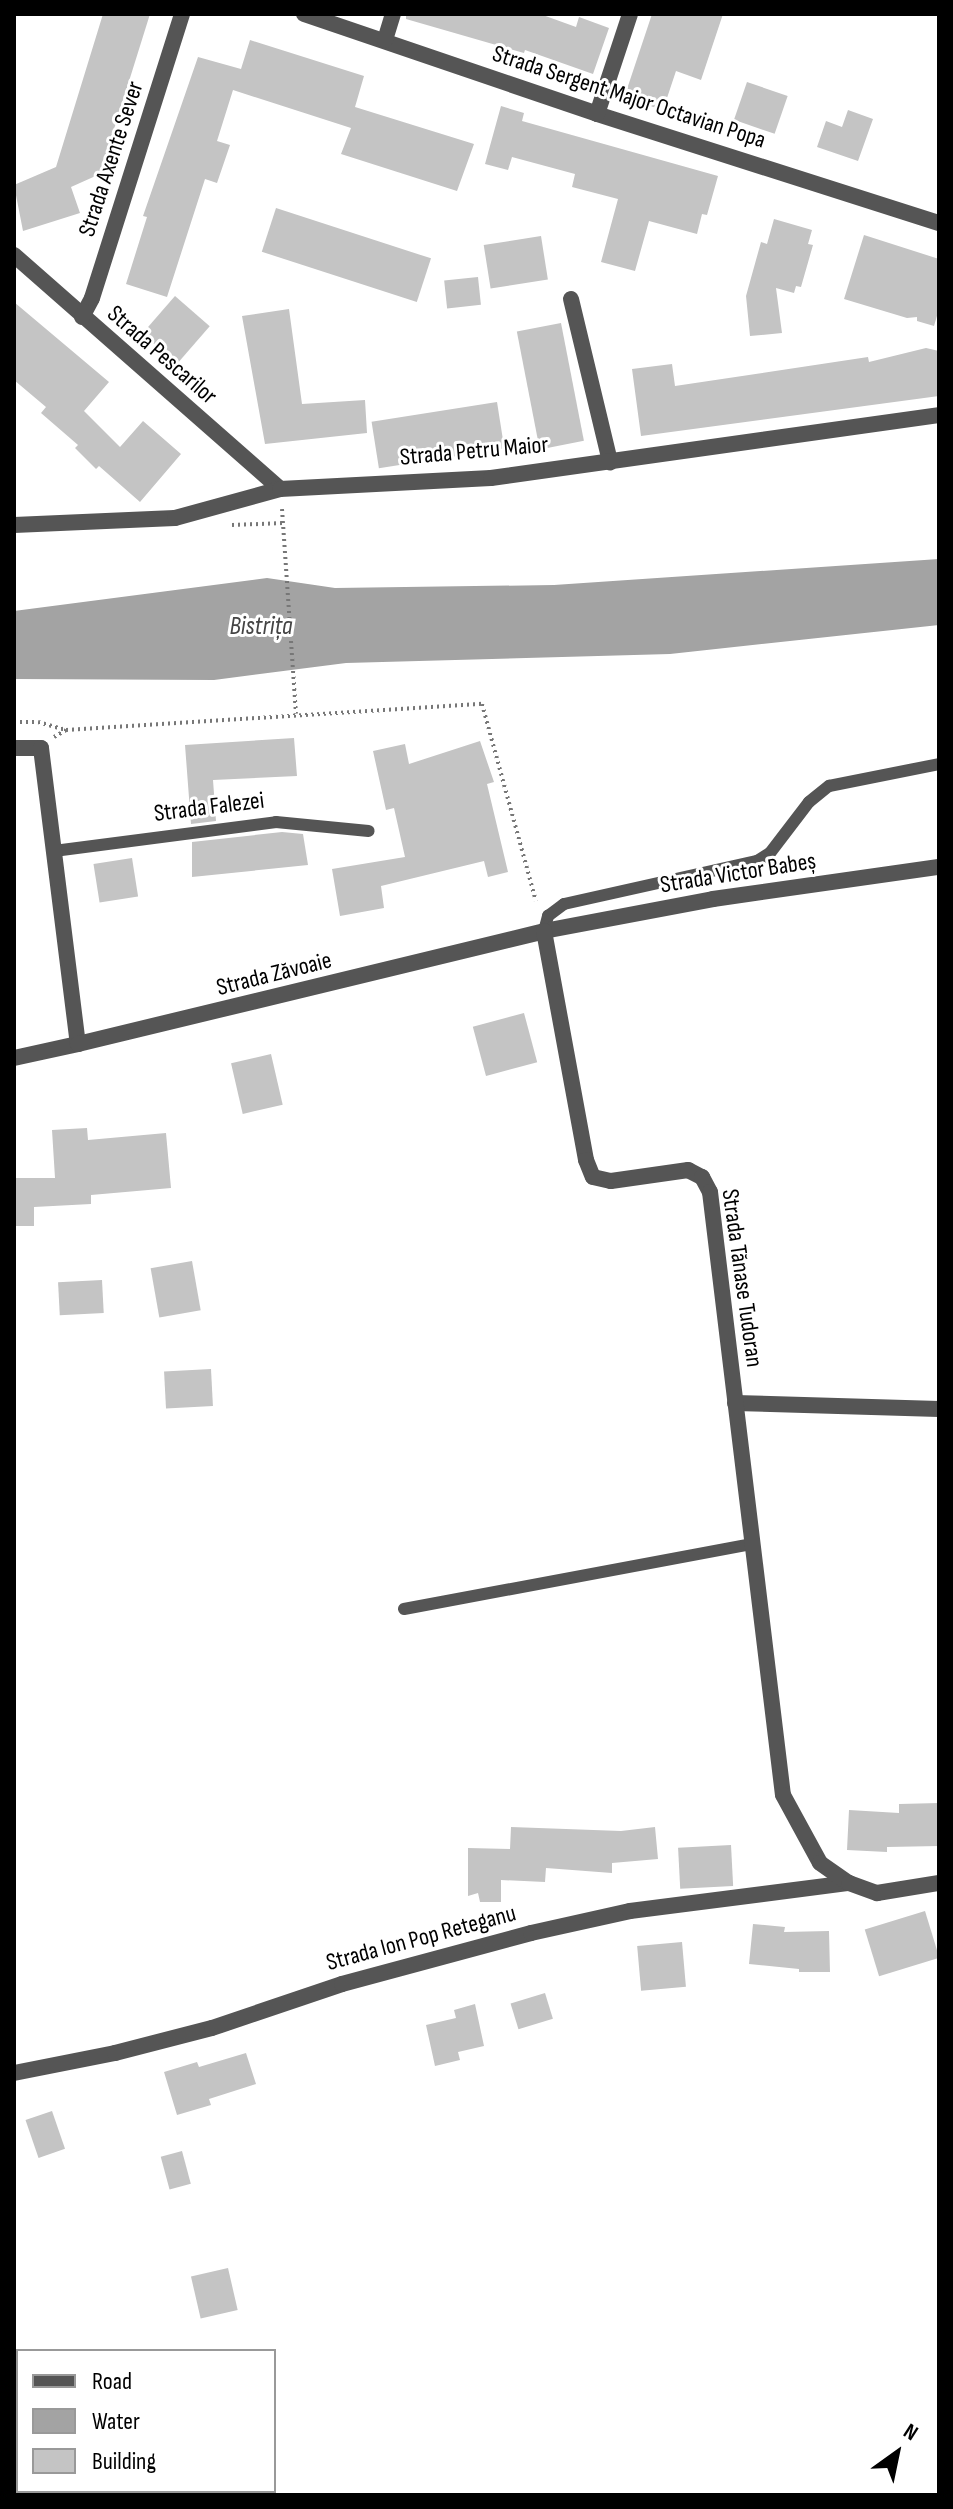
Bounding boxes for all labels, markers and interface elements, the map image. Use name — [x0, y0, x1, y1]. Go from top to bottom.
street label: Strada Sergent Major Octavian Popa — [489, 39, 769, 155]
street label: Strada Axente Sever — [72, 78, 150, 240]
street label: Strada Pescarilor — [101, 300, 223, 410]
street label: Strada Petru Maior — [399, 430, 549, 472]
water label: Bistrița — [229, 611, 293, 643]
street label: Strada Falezei — [152, 786, 266, 828]
street label: Strada Victor Babeș — [658, 846, 818, 900]
street label: Strada Zăvoaie — [213, 946, 335, 1002]
street label: Strada Tănase Tudoran — [715, 1187, 769, 1369]
street label: Strada Ion Pop Reteganu — [323, 1899, 519, 1977]
legend — [16, 2349, 276, 2493]
text: Road — [92, 2367, 132, 2396]
text: Water — [92, 2407, 140, 2436]
north arrow — [857, 2413, 937, 2493]
text: N — [898, 2418, 923, 2447]
text: Building — [92, 2447, 156, 2476]

